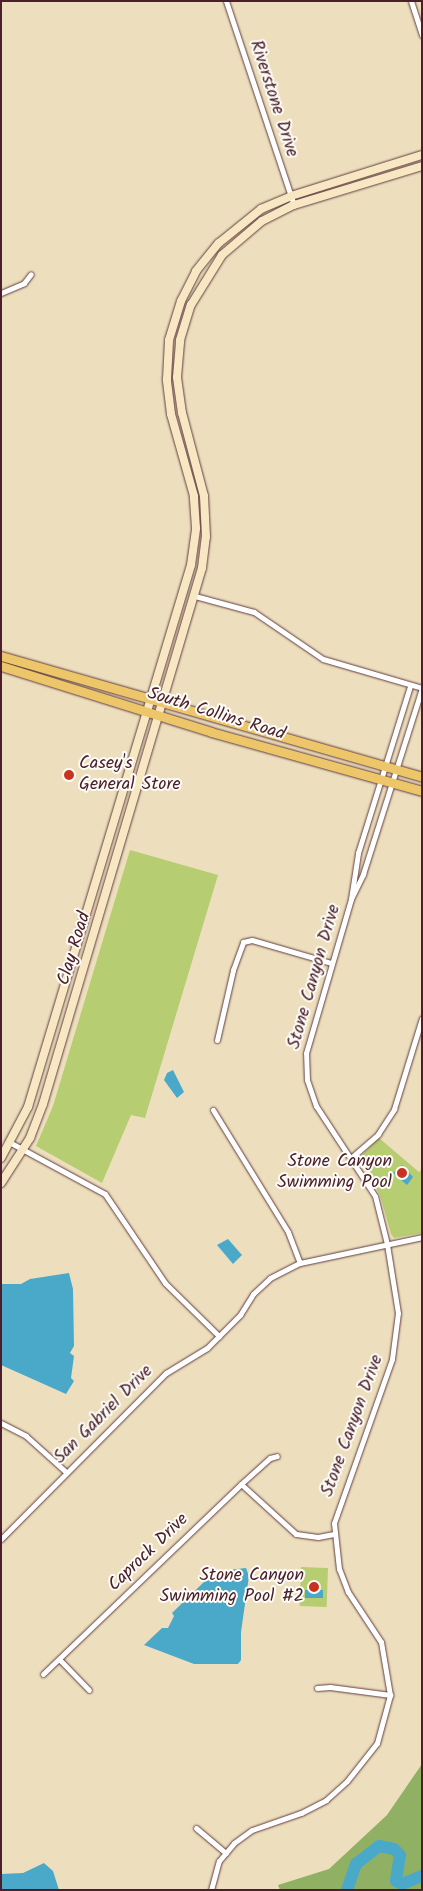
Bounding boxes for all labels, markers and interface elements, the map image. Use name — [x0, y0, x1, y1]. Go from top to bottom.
street label: Riverstone Drive — [244, 38, 302, 160]
street label: South Collins Road — [145, 684, 287, 746]
place label: Casey's General Store — [79, 754, 181, 796]
marker: Casey's General Store — [63, 769, 75, 781]
street label: Stone Canyon Drive — [284, 902, 346, 1052]
street label: Clay Road — [54, 910, 96, 988]
place label: Stone Canyon Swimming Pool — [277, 1152, 392, 1194]
marker: Stone Canyon Swimming Pool — [396, 1167, 408, 1179]
street label: Stone Canyon Drive — [317, 1352, 389, 1500]
street label: San Gabriel Drive — [50, 1361, 158, 1469]
street label: Caprock Drive — [104, 1509, 194, 1597]
place label: Stone Canyon Swimming Pool #2 — [160, 1566, 304, 1608]
marker: Stone Canyon Swimming Pool #2 — [308, 1581, 320, 1593]

